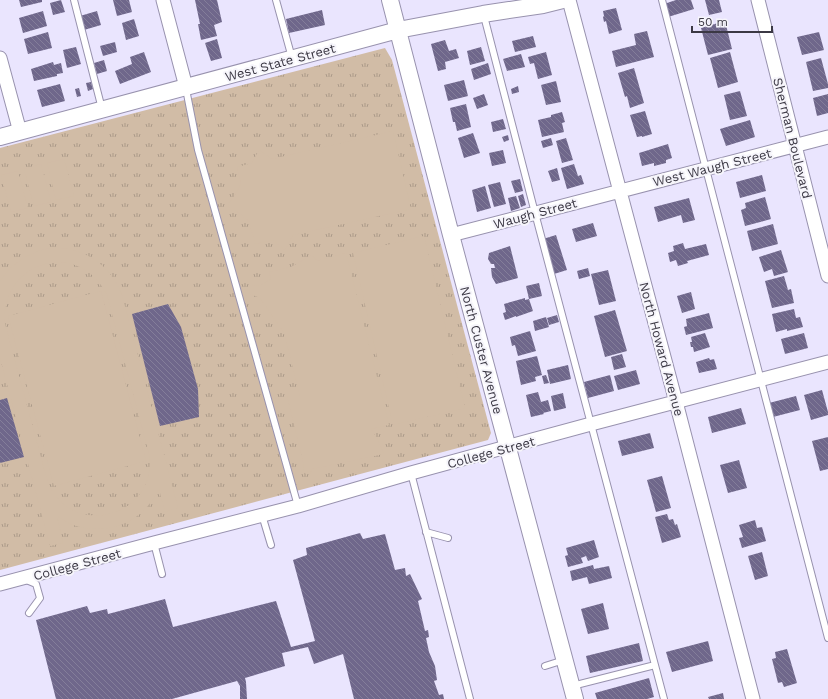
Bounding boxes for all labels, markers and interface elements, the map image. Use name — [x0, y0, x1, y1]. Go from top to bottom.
scale bar — [692, 8, 772, 34]
text: 50 m — [698, 15, 728, 29]
street label: West State Street — [223, 40, 337, 84]
street label: Sherman Boulevard — [770, 76, 815, 200]
street label: West Waugh Street — [651, 145, 774, 190]
street label: Waugh Street — [492, 195, 579, 232]
street label: North Howard Avenue — [636, 280, 687, 418]
street label: North Custer Avenue — [457, 285, 506, 416]
street label: College Street — [446, 433, 537, 471]
street label: College Street — [32, 545, 123, 583]

